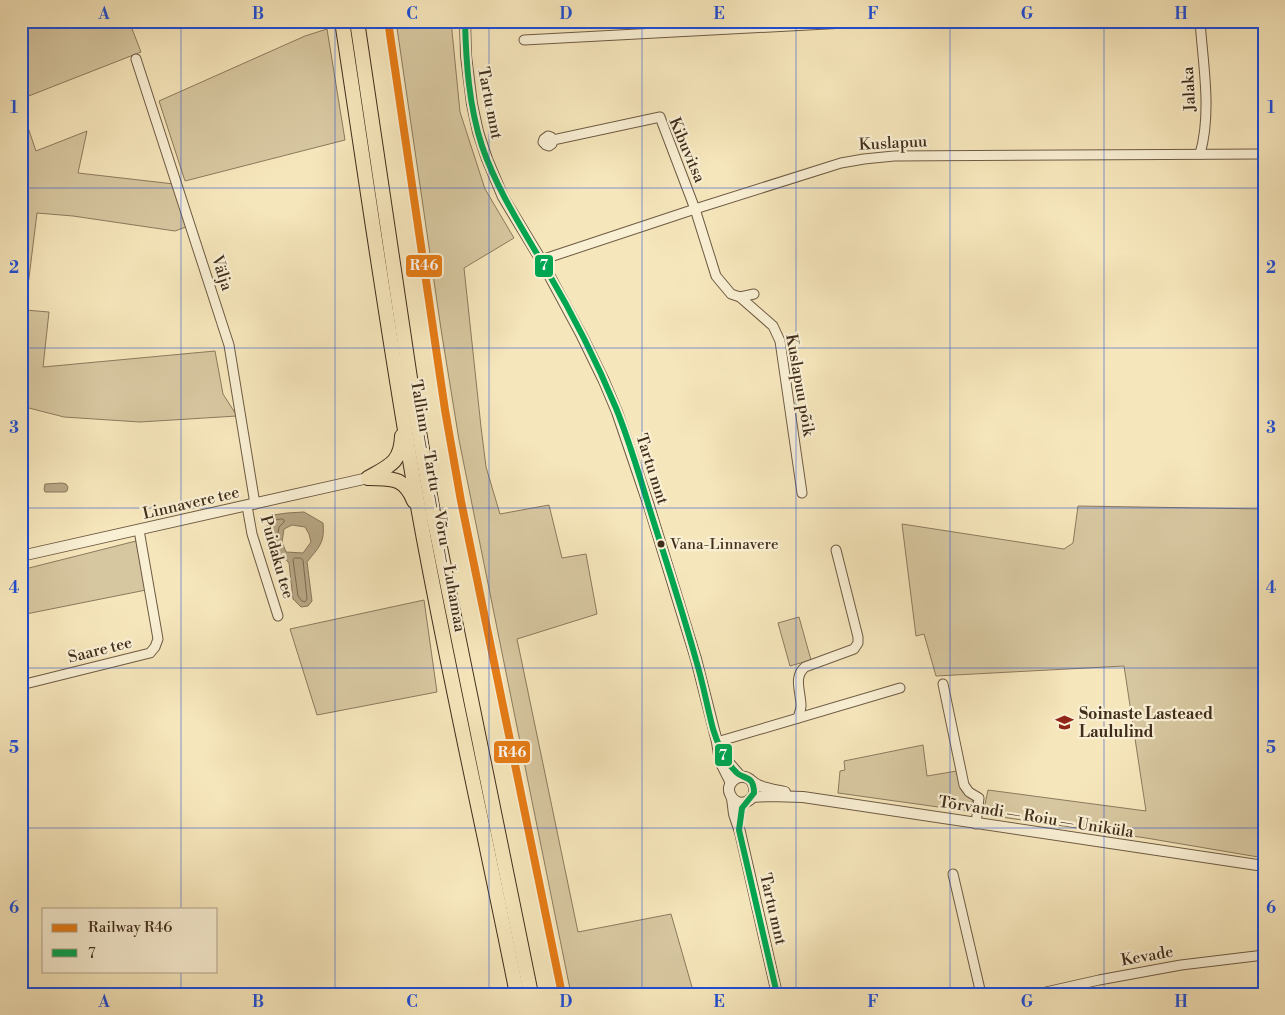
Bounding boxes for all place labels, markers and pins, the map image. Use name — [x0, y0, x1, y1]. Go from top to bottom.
place label: Vana-Linnavere — [669, 535, 778, 554]
marker: Vana-Linnavere — [656, 539, 666, 549]
place label: Soinaste Lasteaed Laululind — [1079, 704, 1213, 742]
school or university icon: Soinaste Lasteaed Laululind — [1055, 713, 1075, 733]

